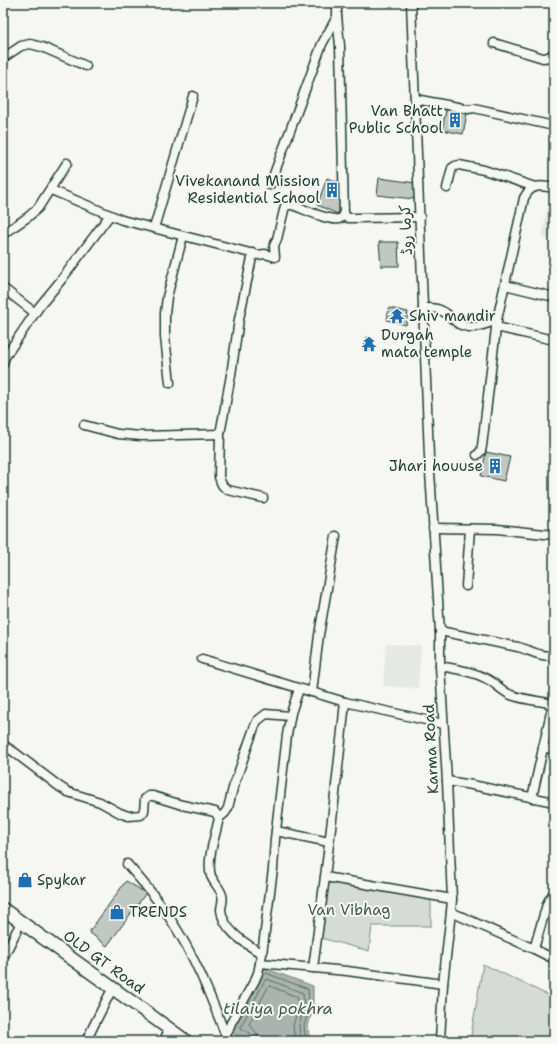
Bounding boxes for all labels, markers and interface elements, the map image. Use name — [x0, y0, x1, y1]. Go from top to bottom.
place label: Van Bhatt Public School — [349, 101, 443, 138]
building icon: Van Bhatt Public School — [446, 111, 464, 129]
place label: Vivekanand Mission Residential School — [175, 171, 320, 208]
building icon: Vivekanand Mission Residential School — [323, 181, 341, 199]
street label: کرما روڈ — [395, 204, 417, 256]
place label: Shiv mandir — [409, 306, 496, 326]
temple icon: Shiv mandir — [388, 307, 406, 325]
place label: Durgah mata temple — [381, 325, 472, 362]
temple icon: Durgah mata temple — [360, 335, 378, 353]
place label: Jhari houuse — [389, 456, 483, 476]
building icon: Jhari houuse — [486, 457, 504, 475]
street label: Karma Road — [419, 703, 443, 794]
place label: Spykar — [37, 870, 86, 890]
shop icon: Spykar — [16, 871, 34, 889]
park label: Van Vibhag — [308, 900, 390, 920]
place label: TRENDS — [129, 902, 187, 922]
shop icon: TRENDS — [108, 903, 126, 921]
street label: OLD GT Road — [59, 926, 149, 999]
water label: tilaiya pokhra — [223, 998, 333, 1019]

